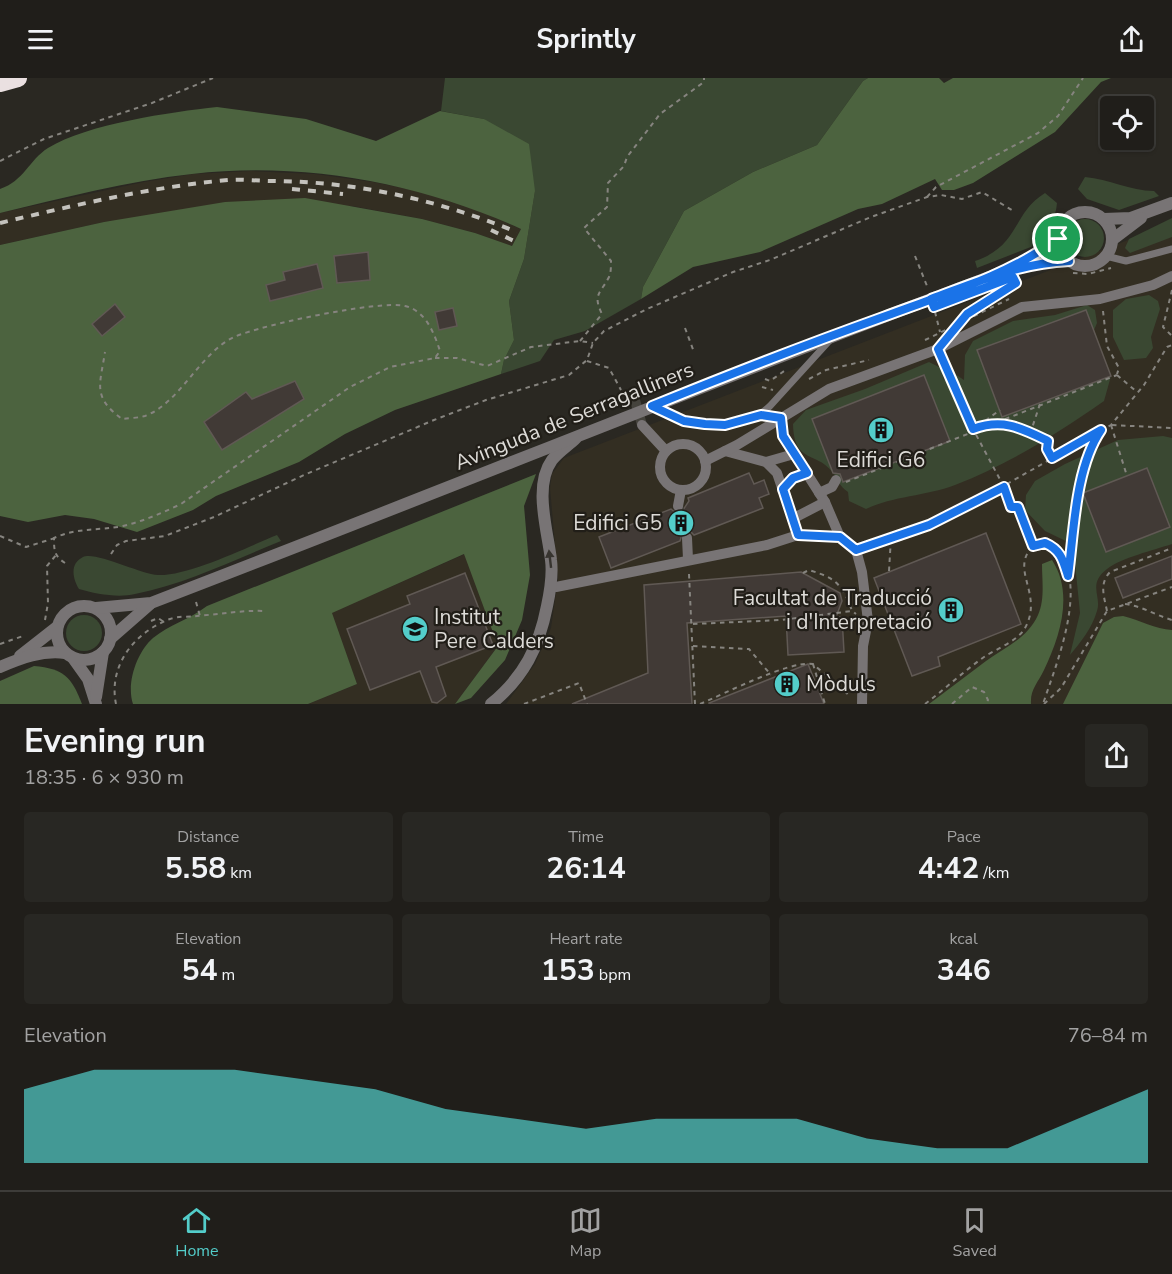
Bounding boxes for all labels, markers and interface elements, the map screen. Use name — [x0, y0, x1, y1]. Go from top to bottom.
text: Sprintly — [536, 21, 636, 58]
icon: menu — [24, 23, 57, 56]
icon: share — [1115, 23, 1148, 56]
map controls — [1100, 96, 1154, 150]
button: locate — [1100, 96, 1154, 150]
pin — [1032, 213, 1083, 264]
icon: arrive — [1041, 222, 1074, 255]
street label: Avinguda de Serragalliners — [450, 355, 698, 477]
building icon: Edifici G6 — [866, 415, 896, 445]
place label: Edifici G6 — [837, 446, 925, 474]
building icon: Edifici G5 — [666, 508, 696, 538]
place label: Edifici G5 — [573, 509, 662, 537]
one-way arrow — [545, 549, 555, 568]
place label: Facultat de Traducció i d'Interpretació — [733, 584, 932, 636]
building icon: Facultat de Traducció i d'Interpretació — [936, 595, 966, 625]
place label: Institut Pere Calders — [434, 603, 554, 655]
school or university icon: Institut Pere Calders — [400, 614, 430, 644]
building icon: Mòduls — [772, 669, 802, 699]
place label: Mòduls — [806, 670, 876, 698]
text: Evening run — [24, 719, 206, 764]
button: share — [1085, 724, 1148, 787]
text: 18:35 · 6 × 930 m — [24, 764, 184, 791]
text: Distance — [177, 826, 239, 848]
text: Time — [568, 826, 604, 848]
text: Pace — [947, 826, 981, 848]
text: 5.58 — [165, 848, 226, 889]
text: 26:14 — [546, 848, 626, 889]
text: 4:42 — [918, 848, 979, 889]
text: km — [226, 862, 252, 884]
text: /km — [979, 862, 1010, 884]
text: Elevation — [175, 928, 241, 950]
text: Heart rate — [549, 928, 623, 950]
text: kcal — [949, 928, 978, 950]
text: 54 — [181, 950, 217, 991]
text: 153 — [541, 950, 595, 991]
text: 346 — [937, 950, 991, 991]
text: m — [217, 964, 235, 986]
text: bpm — [595, 964, 631, 986]
text: Elevation — [24, 1022, 107, 1049]
text: 76–84 m — [1068, 1022, 1148, 1049]
tab: Home — [175, 1204, 219, 1262]
tab: Map — [569, 1204, 602, 1262]
tab: Saved — [953, 1204, 997, 1262]

